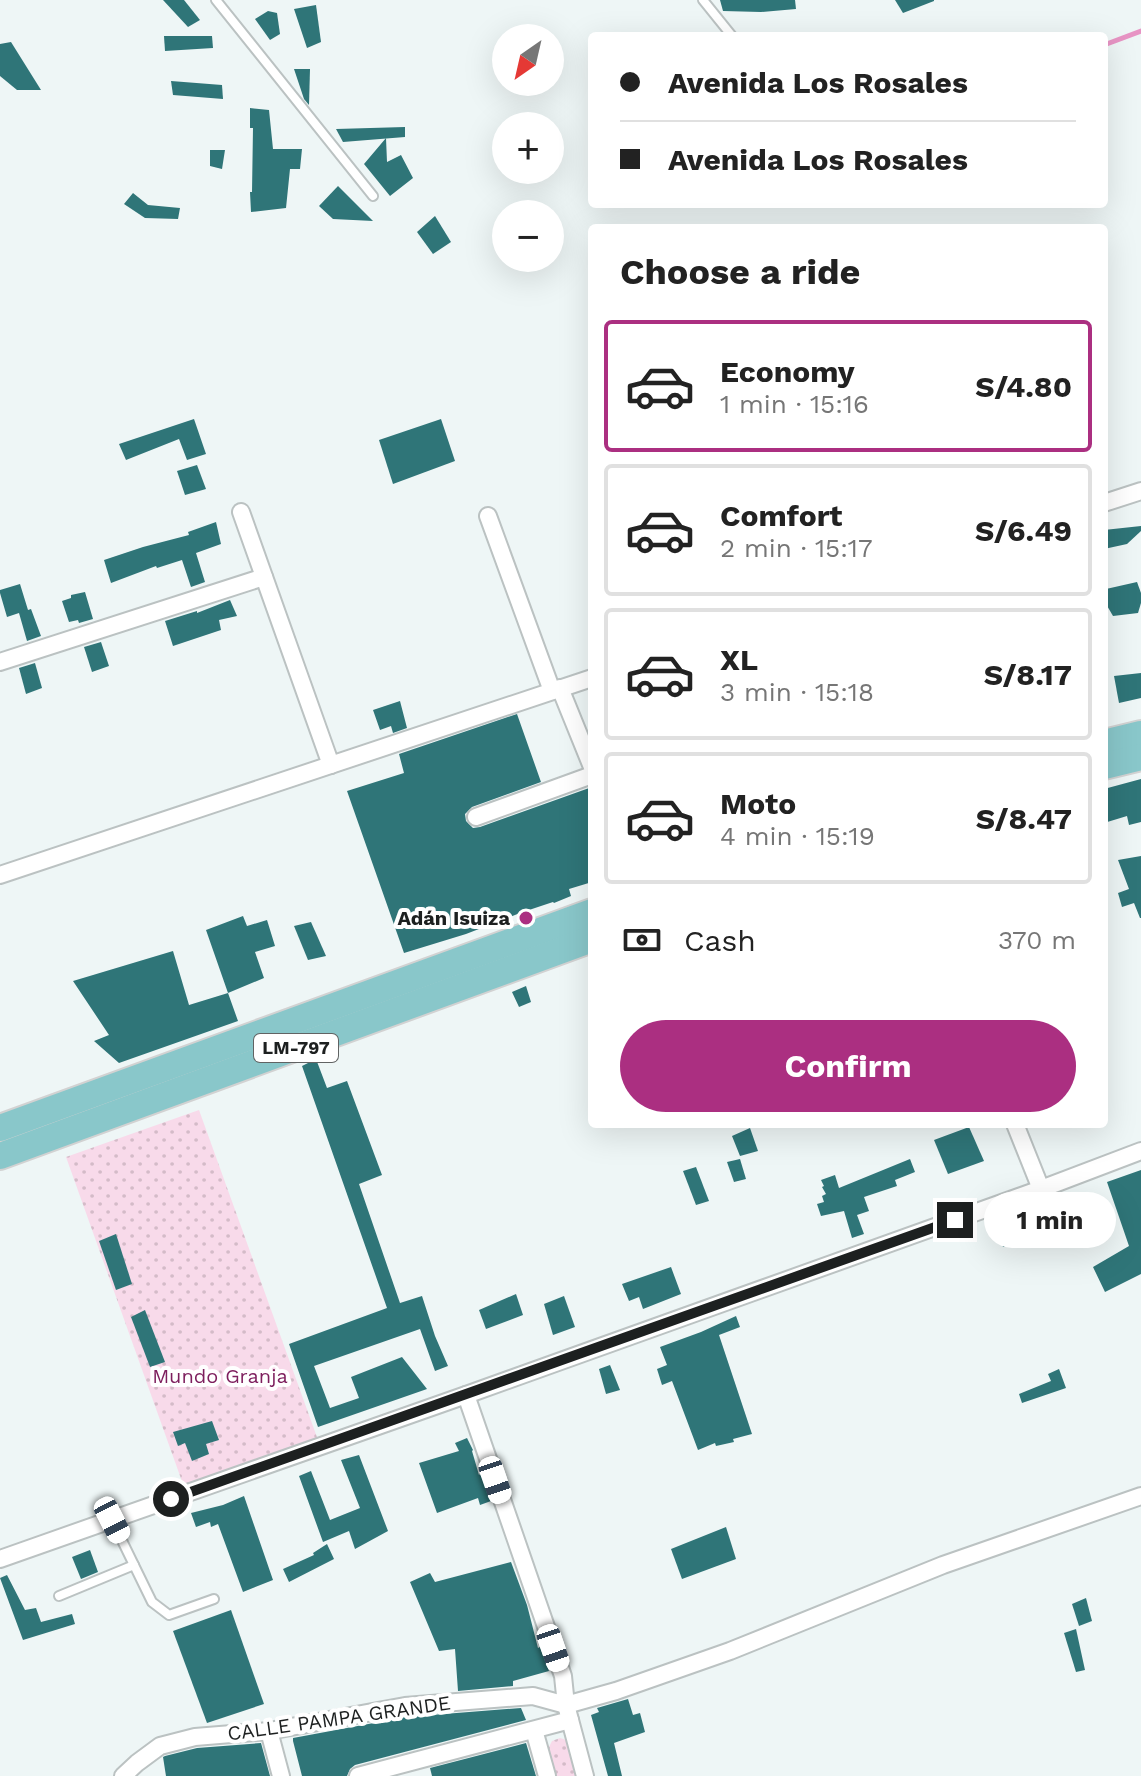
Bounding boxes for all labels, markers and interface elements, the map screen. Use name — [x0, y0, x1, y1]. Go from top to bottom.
north arrow — [492, 24, 564, 96]
map controls — [492, 24, 564, 272]
text: Avenida Los Rosales — [668, 65, 968, 100]
button: + — [492, 112, 564, 184]
text: Avenida Los Rosales — [668, 142, 968, 177]
button: − — [492, 200, 564, 272]
text: Choose a ride — [620, 251, 860, 293]
icon: car — [624, 350, 696, 422]
text: Economy — [720, 354, 855, 389]
text: S/4.80 — [975, 369, 1072, 404]
text: 1 min · 15:16 — [720, 389, 869, 419]
icon: car — [624, 494, 696, 566]
text: Comfort — [720, 498, 842, 533]
text: S/6.49 — [975, 513, 1072, 548]
text: 2 min · 15:17 — [720, 533, 873, 563]
icon: car — [624, 638, 696, 710]
text: XL — [720, 642, 758, 677]
text: S/8.17 — [984, 657, 1072, 692]
text: 3 min · 15:18 — [720, 677, 874, 707]
icon: car — [624, 782, 696, 854]
text: Moto — [720, 786, 796, 821]
text: S/8.47 — [976, 801, 1072, 836]
text: 4 min · 15:19 — [720, 821, 875, 851]
place label: Adán Isuiza — [397, 906, 510, 930]
marker: Adán Isuiza — [517, 909, 535, 927]
icon: cash — [620, 918, 664, 962]
text: Cash — [684, 923, 756, 958]
text: 370 m — [998, 925, 1076, 955]
button: Confirm — [620, 1020, 1076, 1112]
road number: LM-797 — [254, 1034, 338, 1062]
callout: 1 min — [983, 1192, 1115, 1248]
route end — [937, 1202, 973, 1238]
text: 1 min — [1017, 1205, 1083, 1235]
park label: Mundo Granja — [152, 1364, 288, 1388]
car — [476, 1453, 514, 1507]
route start — [153, 1481, 189, 1517]
car — [90, 1493, 134, 1547]
car — [534, 1621, 572, 1675]
street label: CALLE PAMPA GRANDE — [226, 1690, 452, 1746]

